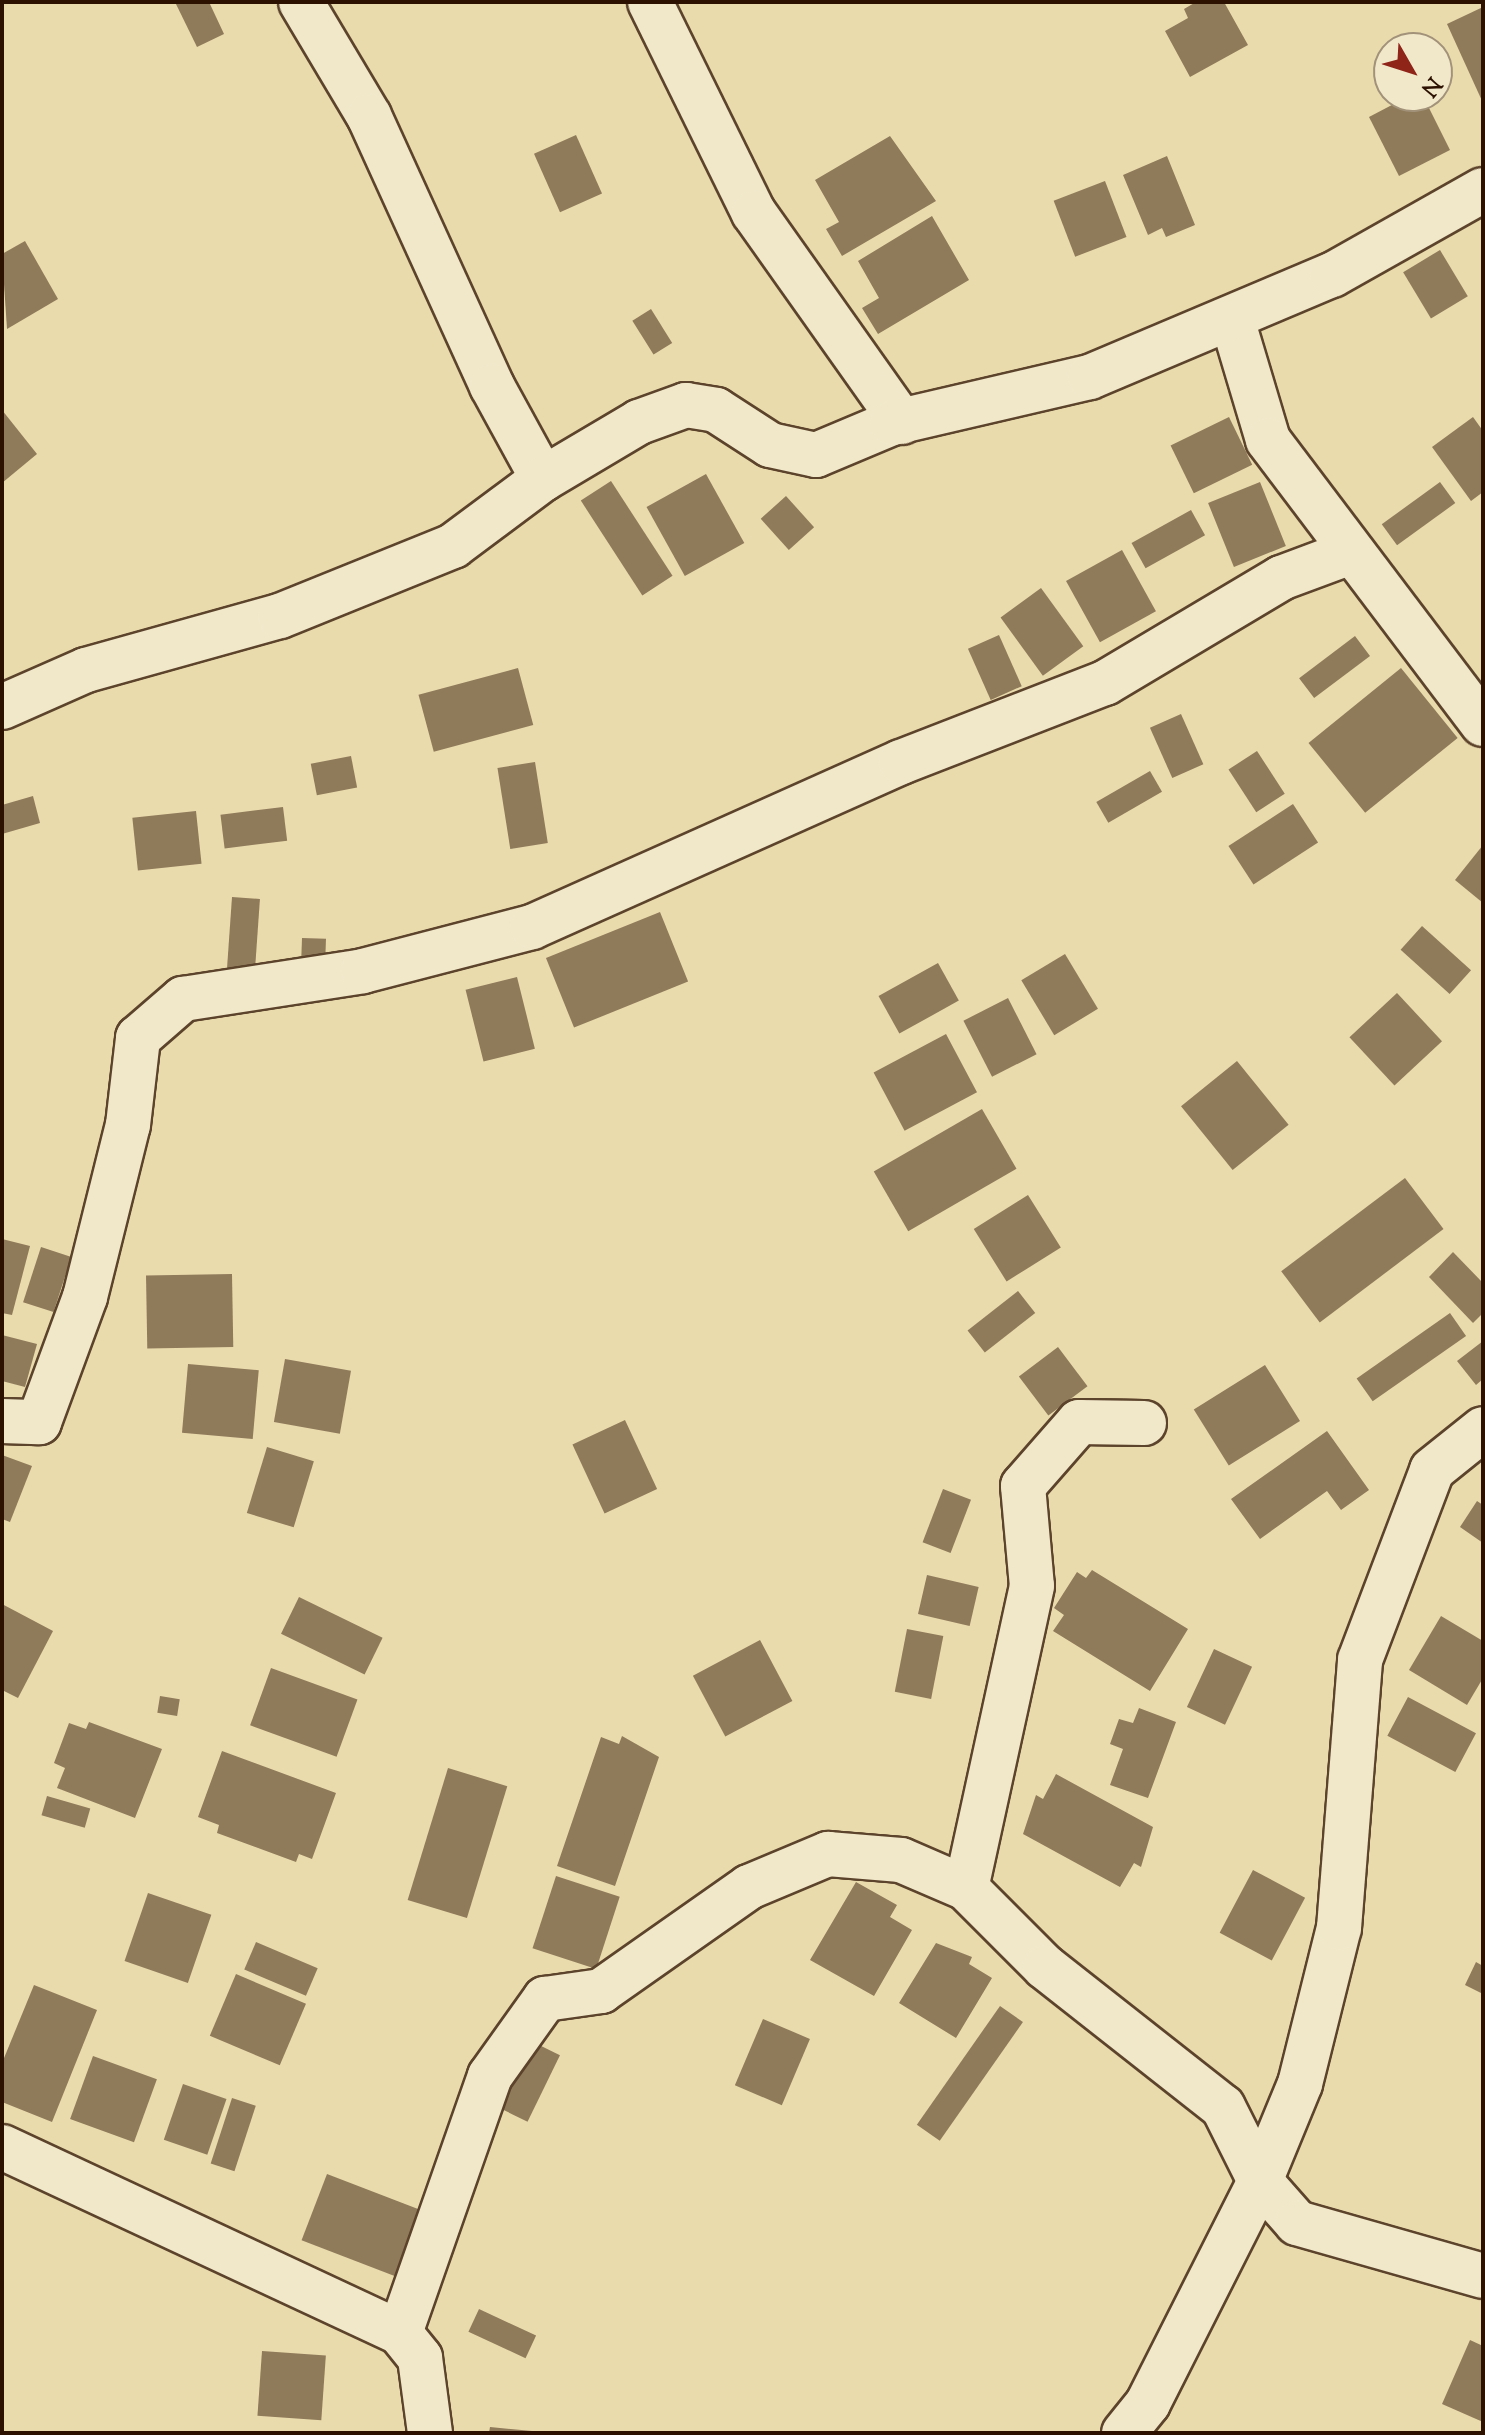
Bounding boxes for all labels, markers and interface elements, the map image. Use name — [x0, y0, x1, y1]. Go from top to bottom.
north arrow — [1373, 32, 1453, 112]
text: N — [1412, 69, 1448, 103]

